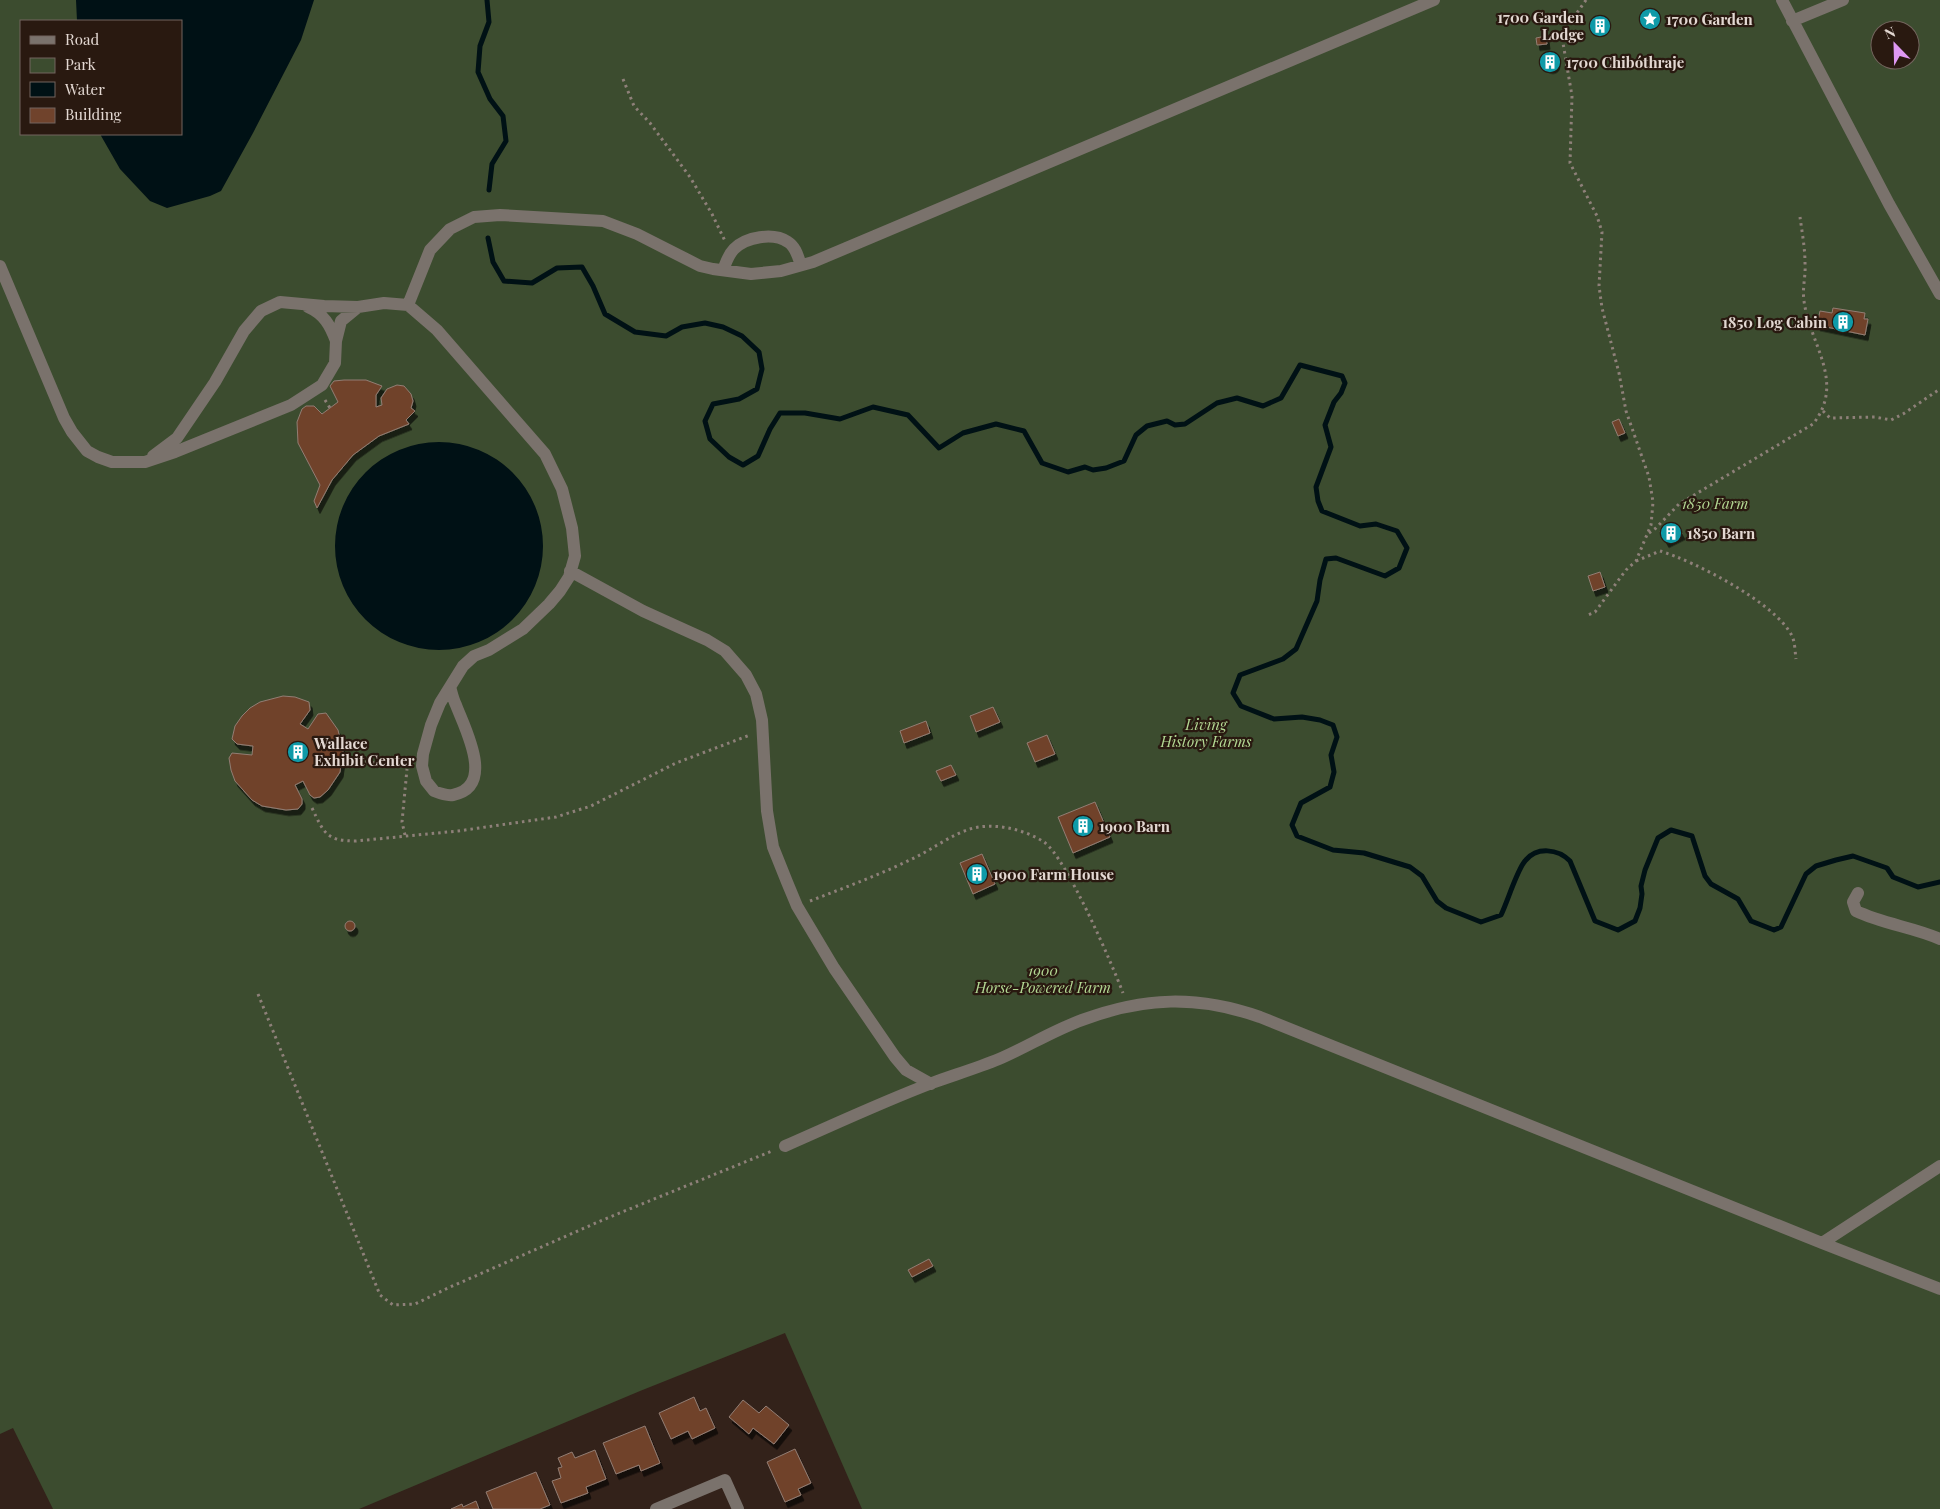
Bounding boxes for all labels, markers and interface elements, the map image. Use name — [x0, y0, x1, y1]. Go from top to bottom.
place label: 1700 Garden Lodge — [1497, 7, 1585, 44]
place icon: 1700 Garden — [1638, 7, 1662, 31]
place label: 1700 Garden — [1666, 9, 1753, 29]
building icon: 1700 Garden Lodge — [1588, 14, 1612, 38]
legend — [20, 20, 182, 135]
north arrow — [1870, 20, 1920, 70]
text: N — [1881, 22, 1898, 43]
text: Road — [65, 29, 99, 49]
building icon: 1700 Chibóthraje — [1538, 50, 1562, 74]
place label: 1700 Chibóthraje — [1566, 52, 1685, 72]
text: Park — [65, 54, 97, 74]
text: Water — [64, 79, 105, 99]
text: Building — [65, 104, 122, 124]
building icon: 1850 Log Cabin — [1831, 310, 1855, 334]
place label: 1850 Log Cabin — [1722, 312, 1828, 332]
park label: 1850 Farm — [1682, 493, 1748, 513]
building icon: 1850 Barn — [1659, 521, 1683, 545]
place label: 1850 Barn — [1687, 523, 1756, 543]
park label: Living History Farms — [1159, 714, 1252, 751]
place label: Wallace Exhibit Center — [313, 733, 415, 770]
building icon: Wallace Exhibit Center — [286, 740, 310, 764]
building icon: 1900 Barn — [1071, 814, 1095, 838]
place label: 1900 Barn — [1099, 816, 1171, 836]
building icon: 1900 Farm House — [965, 862, 989, 886]
place label: 1900 Farm House — [993, 864, 1115, 884]
park label: 1900 Horse-Powered Farm — [974, 960, 1111, 997]

